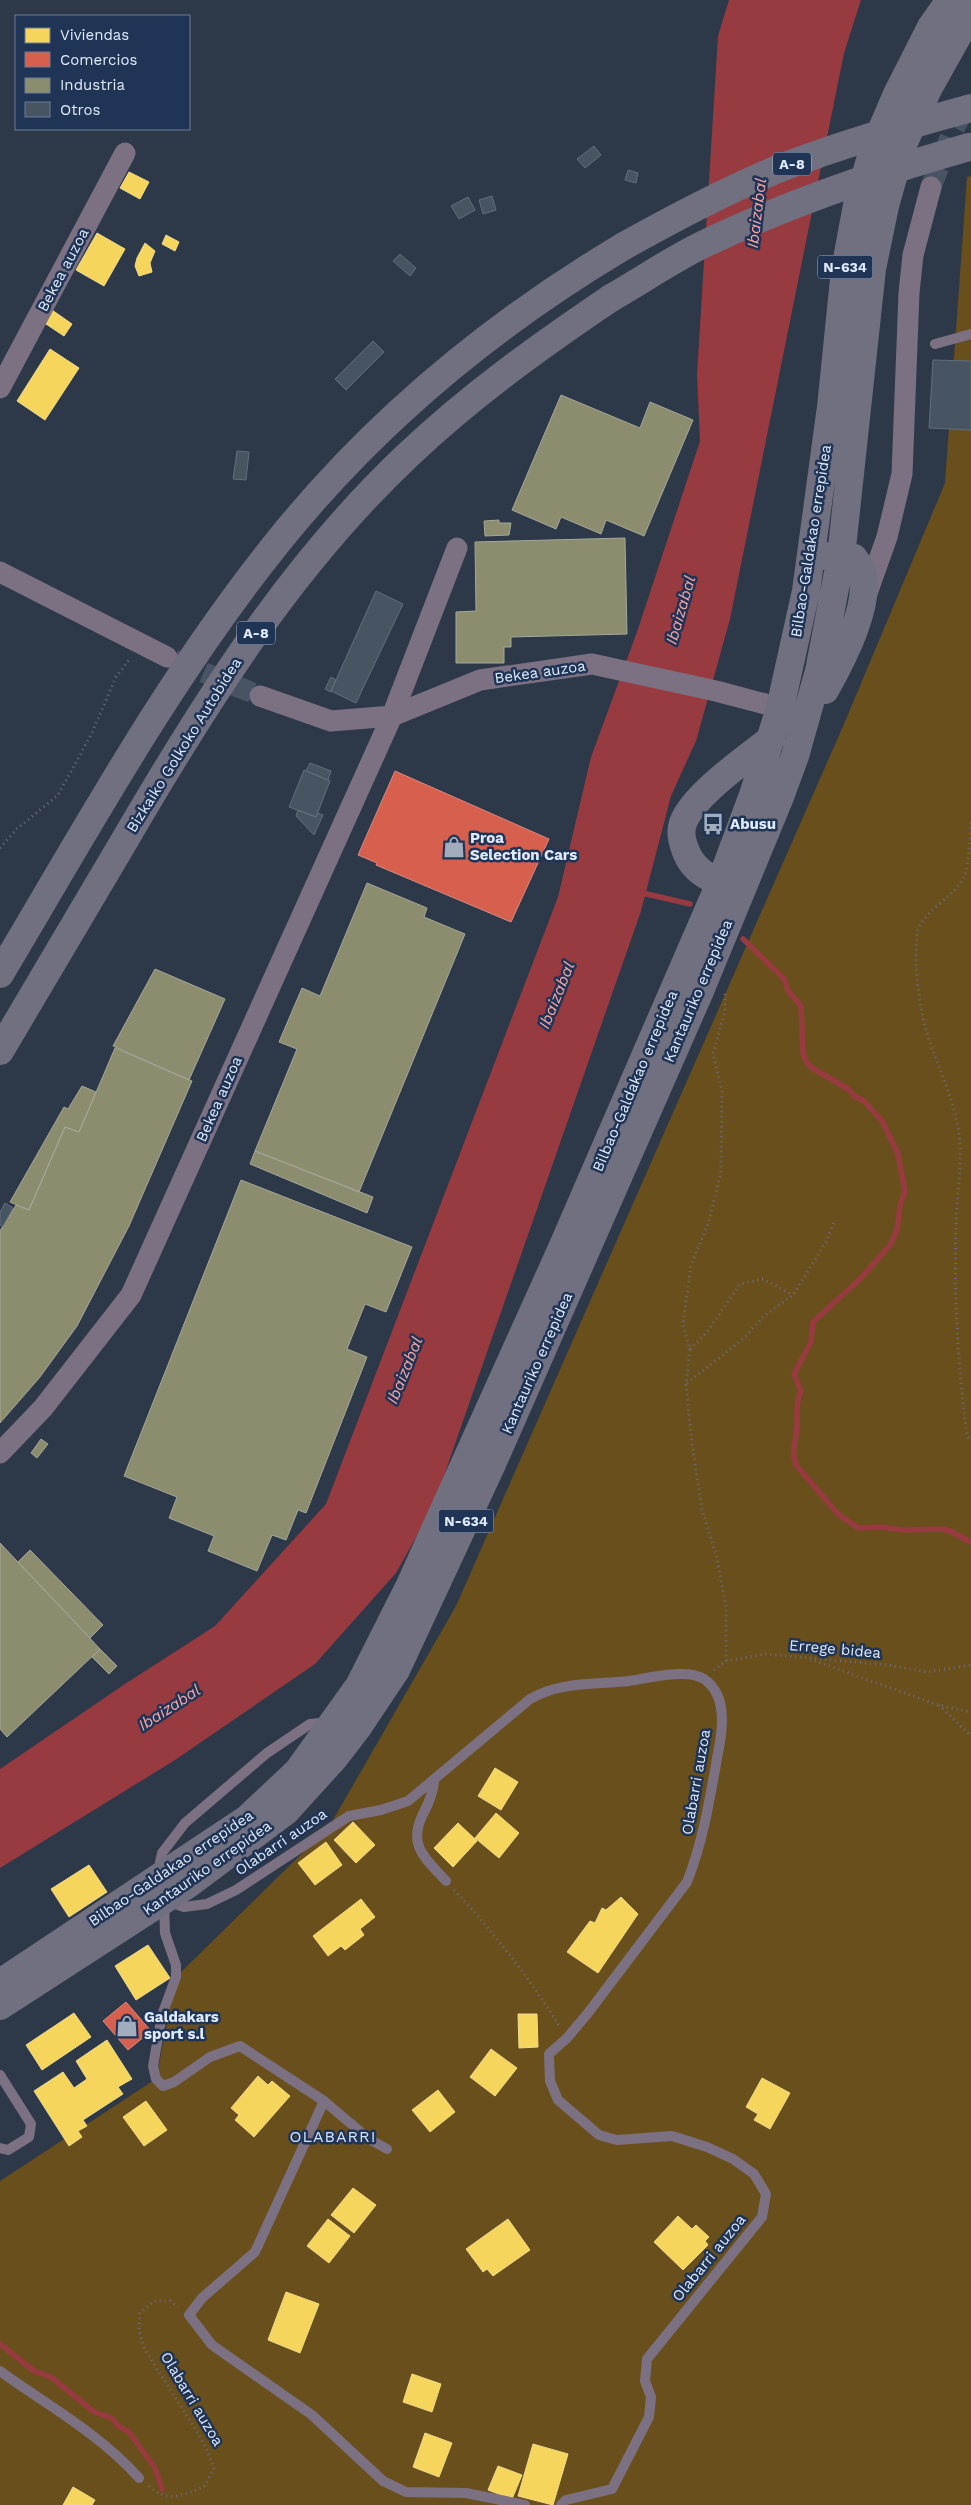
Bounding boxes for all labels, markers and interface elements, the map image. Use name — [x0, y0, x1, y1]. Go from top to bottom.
legend — [15, 15, 190, 130]
text: Viviendas — [60, 26, 129, 44]
text: Comercios — [60, 51, 138, 69]
text: Industria — [60, 76, 126, 94]
text: Otros — [60, 101, 100, 119]
road number: A-8 — [773, 152, 811, 175]
water label: Ibaizabal — [743, 177, 770, 249]
street label: Bekea auzoa — [34, 225, 93, 315]
road number: N-634 — [818, 256, 872, 278]
street label: Bilbao-Galdakao errepidea — [787, 443, 835, 639]
water label: Ibaizabal — [662, 573, 699, 647]
road number: A-8 — [237, 622, 275, 644]
street label: Bizkaiko Golkoko Autobidea — [123, 654, 246, 836]
street label: Bekea auzoa — [493, 657, 587, 687]
bus stop icon: Abusu — [700, 811, 726, 837]
place label: Abusu — [730, 815, 776, 833]
place label: Proa Selection Cars — [470, 829, 577, 864]
shop icon: Proa Selection Cars — [441, 834, 467, 860]
street label: Kantauriko errepidea — [660, 917, 736, 1065]
water label: Ibaizabal — [534, 959, 579, 1032]
street label: Bilbao-Galdakao errepidea — [589, 987, 682, 1174]
street label: Bekea auzoa — [192, 1053, 246, 1145]
street label: Kantauriko errepidea — [498, 1289, 577, 1437]
water label: Ibaizabal — [382, 1334, 427, 1407]
road number: N-634 — [438, 1510, 494, 1532]
street label: Errege bidea — [788, 1636, 882, 1662]
water label: Ibaizabal — [134, 1680, 204, 1735]
street label: Olabarri auzoa — [678, 1727, 714, 1836]
street label: Olabarri auzoa — [232, 1804, 331, 1879]
street label: Bilbao-Galdakao errepidea — [85, 1806, 257, 1930]
street label: Kantauriko errepidea — [139, 1816, 275, 1919]
place label: Galdakars sport s.l — [144, 2008, 219, 2043]
shop icon: Galdakars sport s.l — [114, 2013, 140, 2039]
district label: OLABARRI — [290, 2127, 376, 2146]
street label: Olabarri auzoa — [668, 2210, 750, 2305]
street label: Olabarri auzoa — [157, 2349, 227, 2450]

